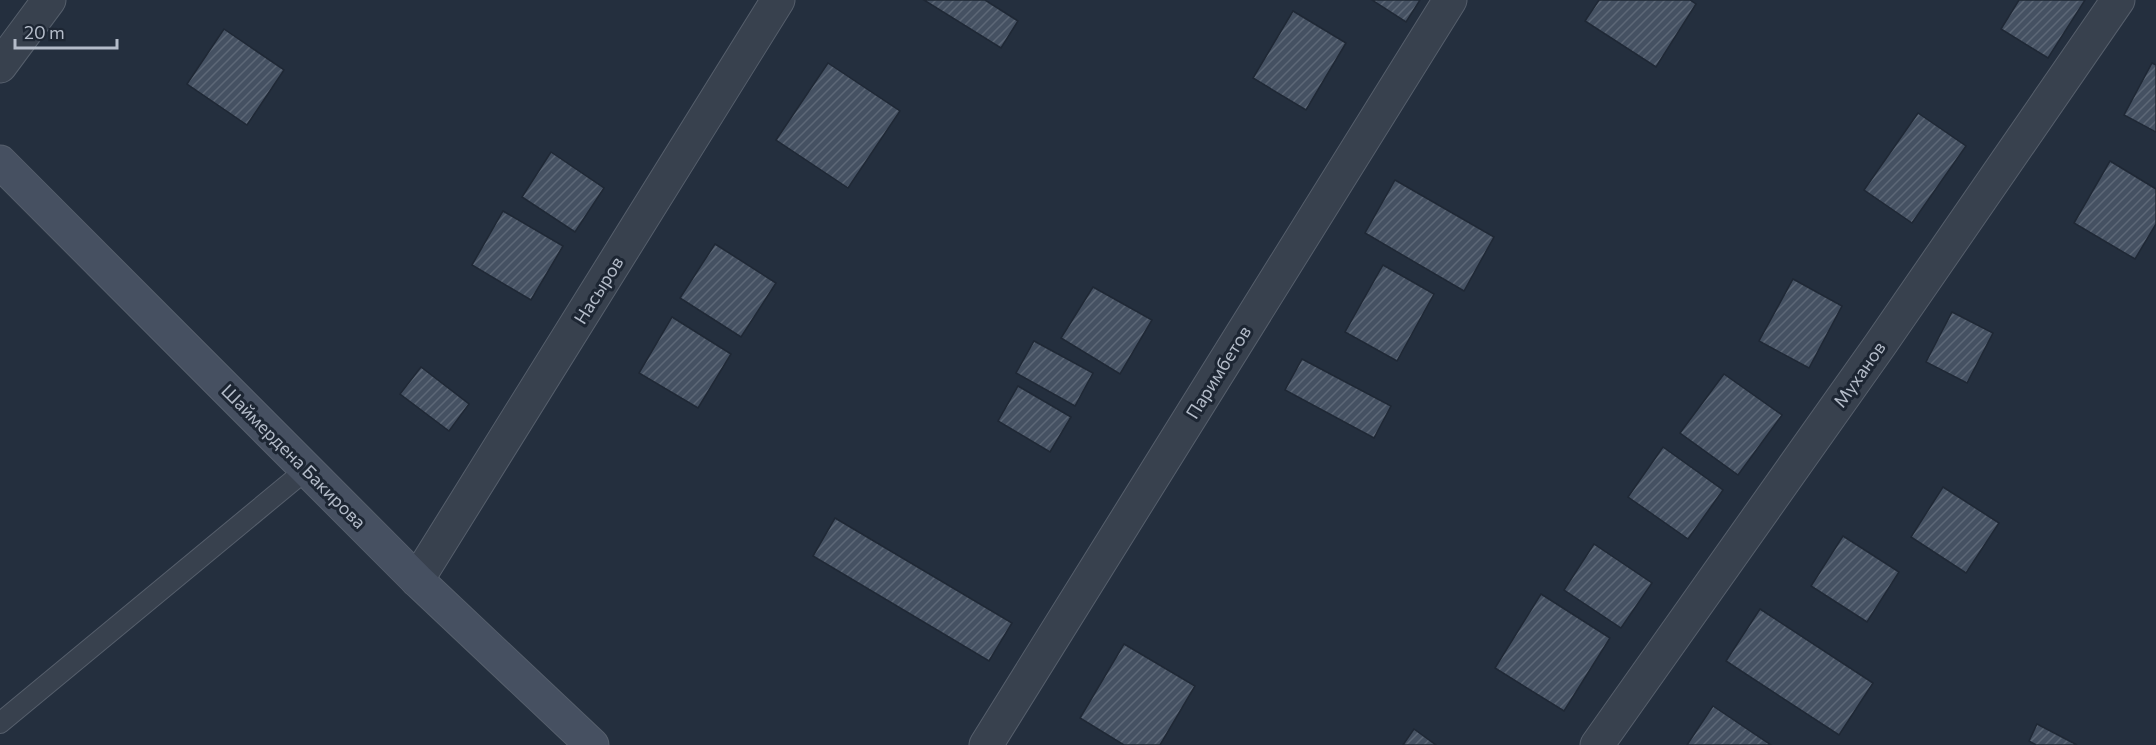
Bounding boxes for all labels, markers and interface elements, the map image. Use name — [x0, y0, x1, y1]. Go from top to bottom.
scale bar — [15, 12, 117, 50]
text: 20 m — [24, 21, 65, 43]
street label: Насыров — [569, 252, 627, 328]
street label: Паримбетов — [1181, 321, 1255, 423]
street label: Муханов — [1828, 337, 1890, 411]
street label: Шаймердена Бакирова — [217, 379, 371, 533]

